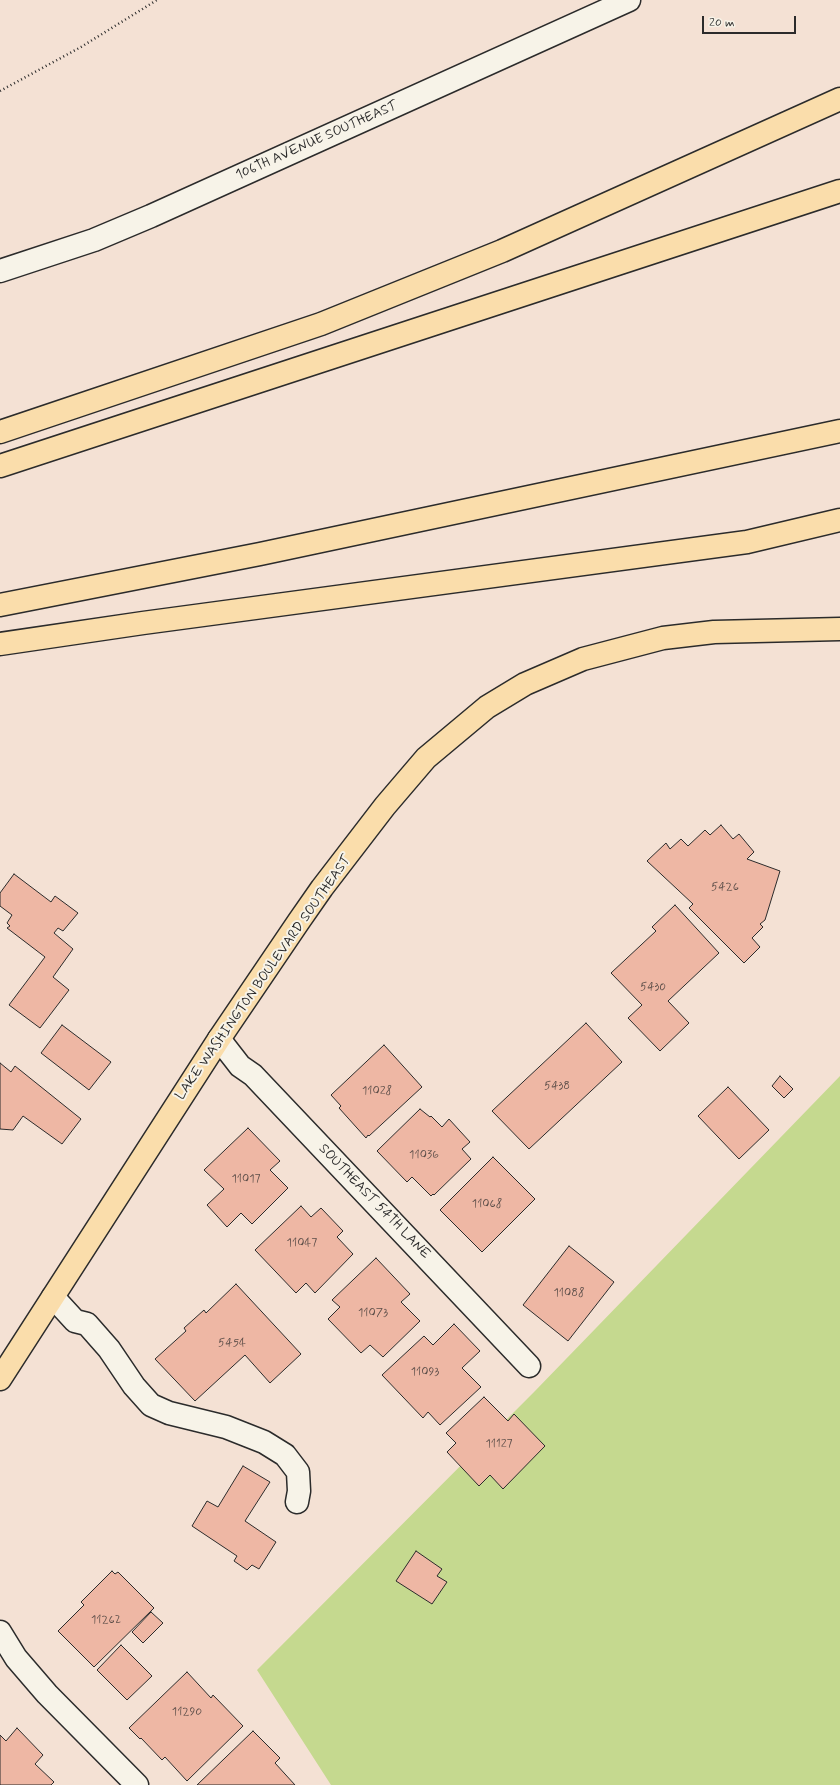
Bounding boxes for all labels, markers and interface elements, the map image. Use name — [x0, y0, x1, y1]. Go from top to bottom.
scale bar — [704, 8, 798, 34]
text: 20 m — [709, 15, 735, 31]
street label: 106TH AVENUE SOUTHEAST — [233, 98, 401, 184]
street label: LAKE WASHINGTON BOULEVARD SOUTHEAST — [173, 852, 355, 1104]
house number: 5426 — [711, 880, 739, 894]
house number: 5430 — [640, 980, 666, 994]
house number: 5438 — [544, 1079, 570, 1093]
house number: 11028 — [362, 1084, 392, 1098]
street label: SOUTHEAST 54TH LANE — [315, 1141, 433, 1263]
house number: 11036 — [409, 1148, 439, 1162]
house number: 11017 — [231, 1172, 261, 1186]
house number: 11068 — [472, 1197, 502, 1211]
house number: 11047 — [287, 1236, 317, 1250]
house number: 11088 — [553, 1286, 585, 1300]
house number: 11073 — [358, 1306, 388, 1320]
house number: 5454 — [218, 1336, 246, 1350]
house number: 11093 — [411, 1365, 439, 1379]
house number: 11127 — [485, 1437, 513, 1451]
house number: 11262 — [91, 1613, 121, 1627]
house number: 11290 — [172, 1705, 202, 1719]

